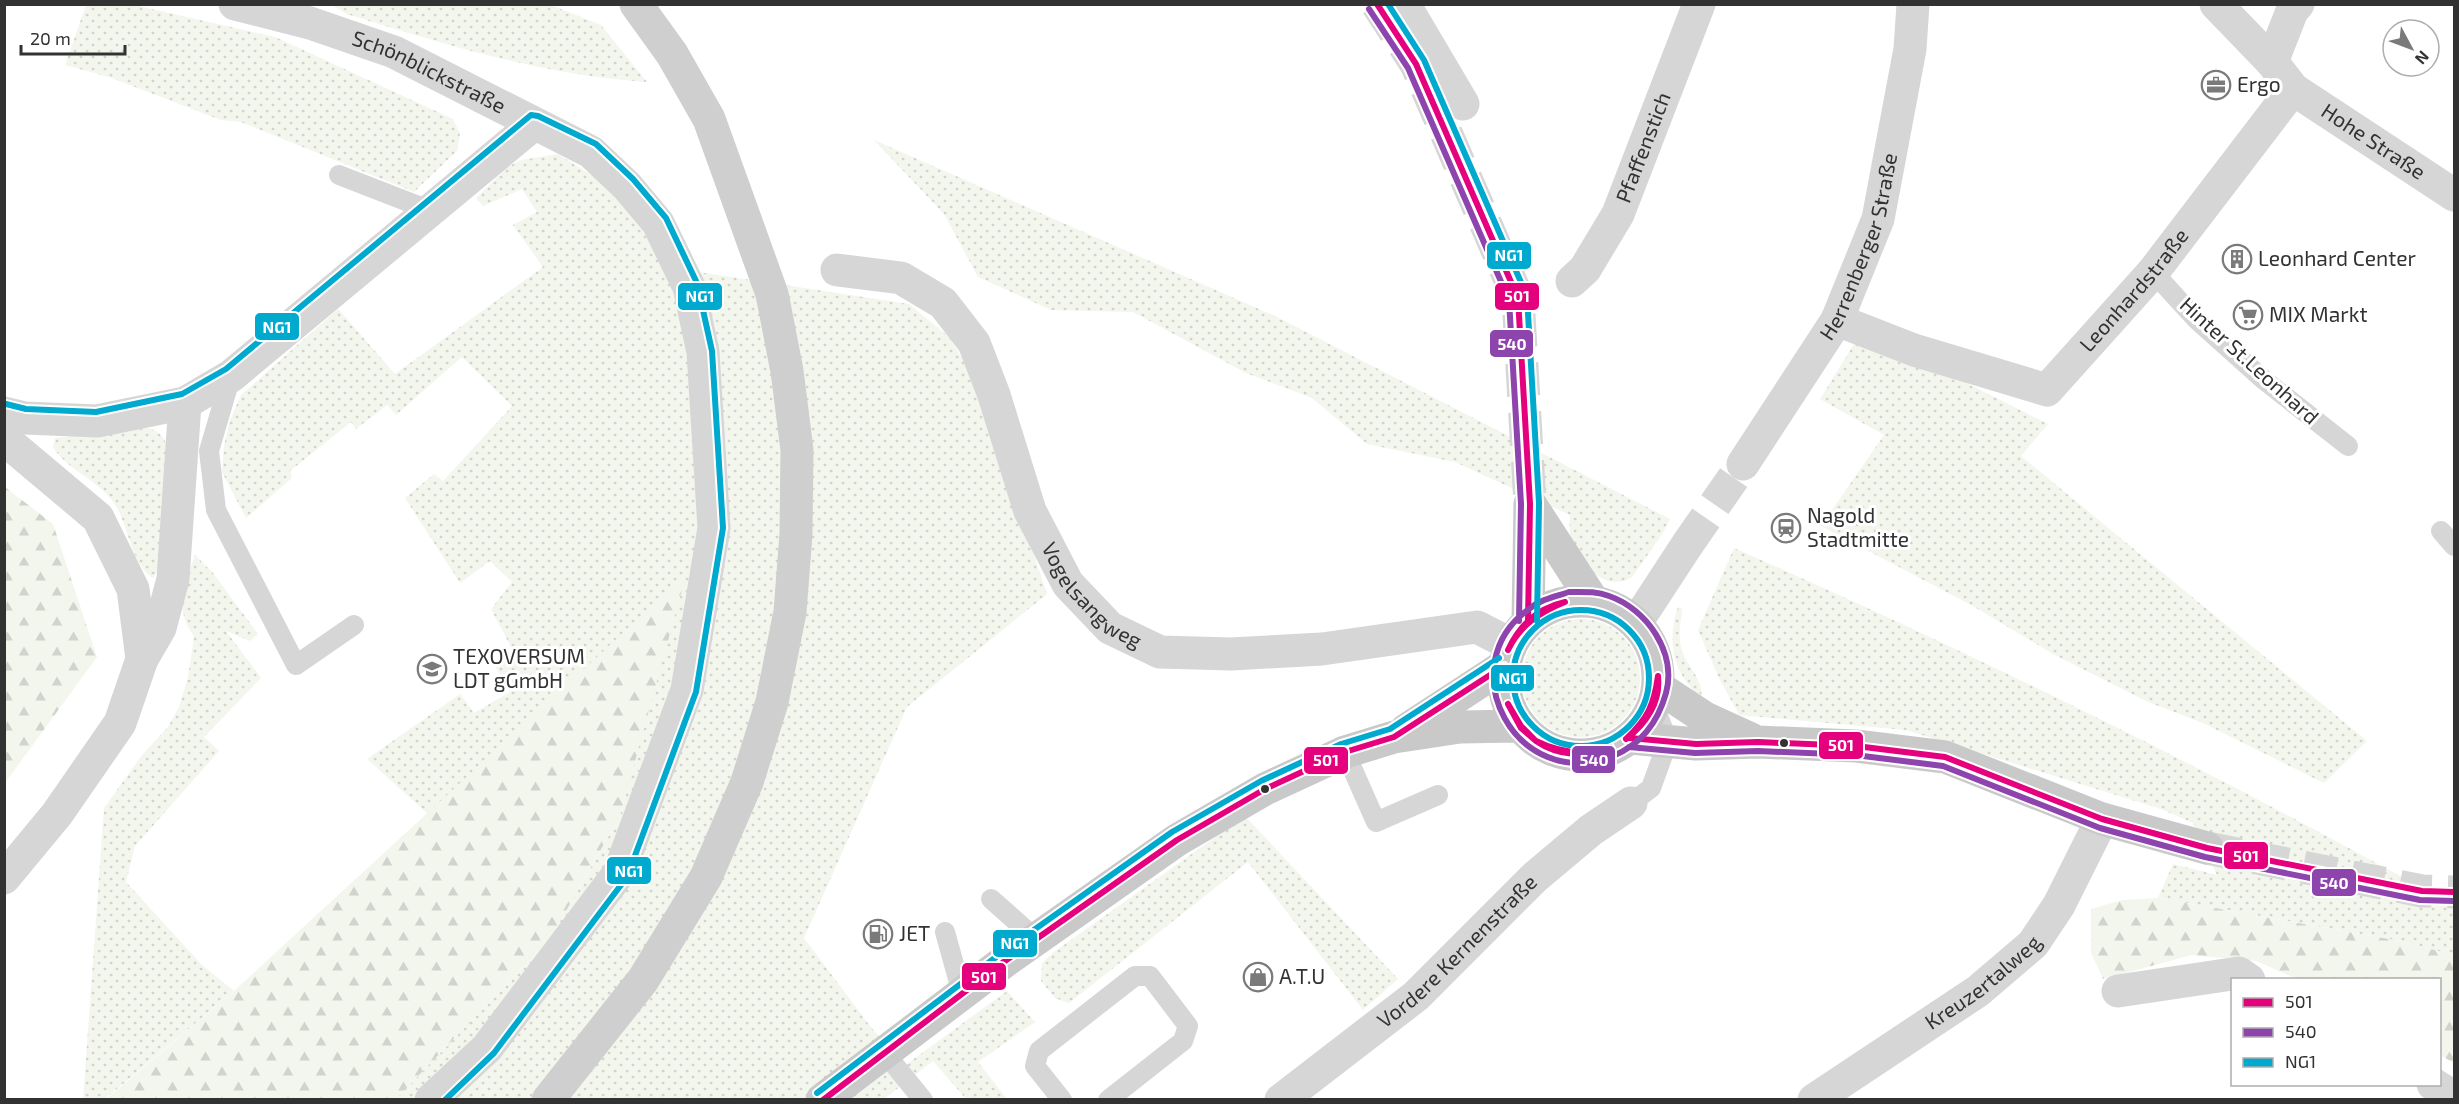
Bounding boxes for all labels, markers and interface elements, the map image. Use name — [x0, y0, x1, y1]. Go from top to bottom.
scale bar — [21, 18, 124, 56]
north arrow — [2381, 18, 2441, 78]
street label: Schönblickstraße — [349, 25, 510, 118]
text: 20 m — [30, 27, 71, 49]
text: N — [2412, 48, 2434, 69]
office icon: Ergo — [2200, 69, 2232, 101]
place label: Ergo — [2237, 71, 2281, 96]
street label: Pfaffenstich — [1610, 88, 1675, 206]
street label: Hohe Straße — [2317, 97, 2431, 184]
street label: Herrenberger Straße — [1813, 151, 1901, 344]
street label: Leonhardstraße — [2074, 223, 2193, 356]
line badge: NG1 — [1486, 241, 1532, 270]
building icon: Leonhard Center — [2221, 243, 2253, 275]
text: NG1 — [1495, 245, 1523, 264]
place label: Leonhard Center — [2258, 245, 2417, 270]
line badge: NG1 — [677, 282, 723, 311]
line badge: 501 — [1494, 282, 1540, 311]
text: NG1 — [686, 286, 714, 305]
text: 501 — [1504, 286, 1530, 305]
street label: Hinter St.Leonhard — [2176, 291, 2325, 429]
supermarket icon: MIX Markt — [2232, 299, 2264, 331]
place label: MIX Markt — [2269, 301, 2367, 326]
line badge: NG1 — [254, 312, 300, 341]
text: NG1 — [263, 317, 291, 336]
line badge: 540 — [1489, 329, 1534, 358]
text: 540 — [1497, 334, 1527, 353]
place label: Nagold Stadtmitte — [1807, 502, 1909, 551]
station icon: Nagold Stadtmitte — [1770, 512, 1802, 544]
street label: Vogelsangweg — [1037, 537, 1146, 653]
place label: TEXOVERSUM LDT gGmbH — [453, 643, 585, 692]
school or university icon: TEXOVERSUM LDT gGmbH — [416, 653, 448, 685]
line badge: NG1 — [1490, 664, 1535, 692]
text: NG1 — [1499, 668, 1527, 687]
line badge: 501 — [1818, 731, 1864, 760]
text: 501 — [1828, 735, 1854, 754]
unlabelled marker — [1778, 737, 1790, 749]
line badge: 540 — [1571, 745, 1616, 774]
line badge: 501 — [1303, 746, 1349, 775]
text: 501 — [1313, 750, 1339, 769]
text: 540 — [1579, 750, 1609, 769]
unlabelled marker — [1259, 783, 1271, 795]
line badge: 501 — [2223, 841, 2269, 870]
text: 501 — [2233, 846, 2259, 865]
line badge: NG1 — [606, 856, 652, 885]
text: NG1 — [615, 861, 643, 880]
line badge: 540 — [2311, 868, 2357, 897]
street label: Vordere Kernenstraße — [1372, 869, 1541, 1032]
text: 540 — [2319, 873, 2349, 892]
fuel station icon: JET — [862, 918, 894, 950]
place label: JET — [899, 920, 930, 945]
line badge: NG1 — [992, 929, 1038, 958]
street label: Kreuzertalweg — [1920, 930, 2046, 1034]
text: NG1 — [1001, 933, 1029, 952]
shop icon: A.T.U — [1242, 961, 1274, 993]
line badge: 501 — [961, 962, 1007, 991]
place label: A.T.U — [1279, 963, 1325, 988]
text: 501 — [971, 967, 997, 986]
legend — [2231, 978, 2441, 1086]
text: 501 — [2285, 990, 2313, 1012]
text: 540 — [2285, 1020, 2317, 1042]
text: NG1 — [2285, 1050, 2316, 1072]

